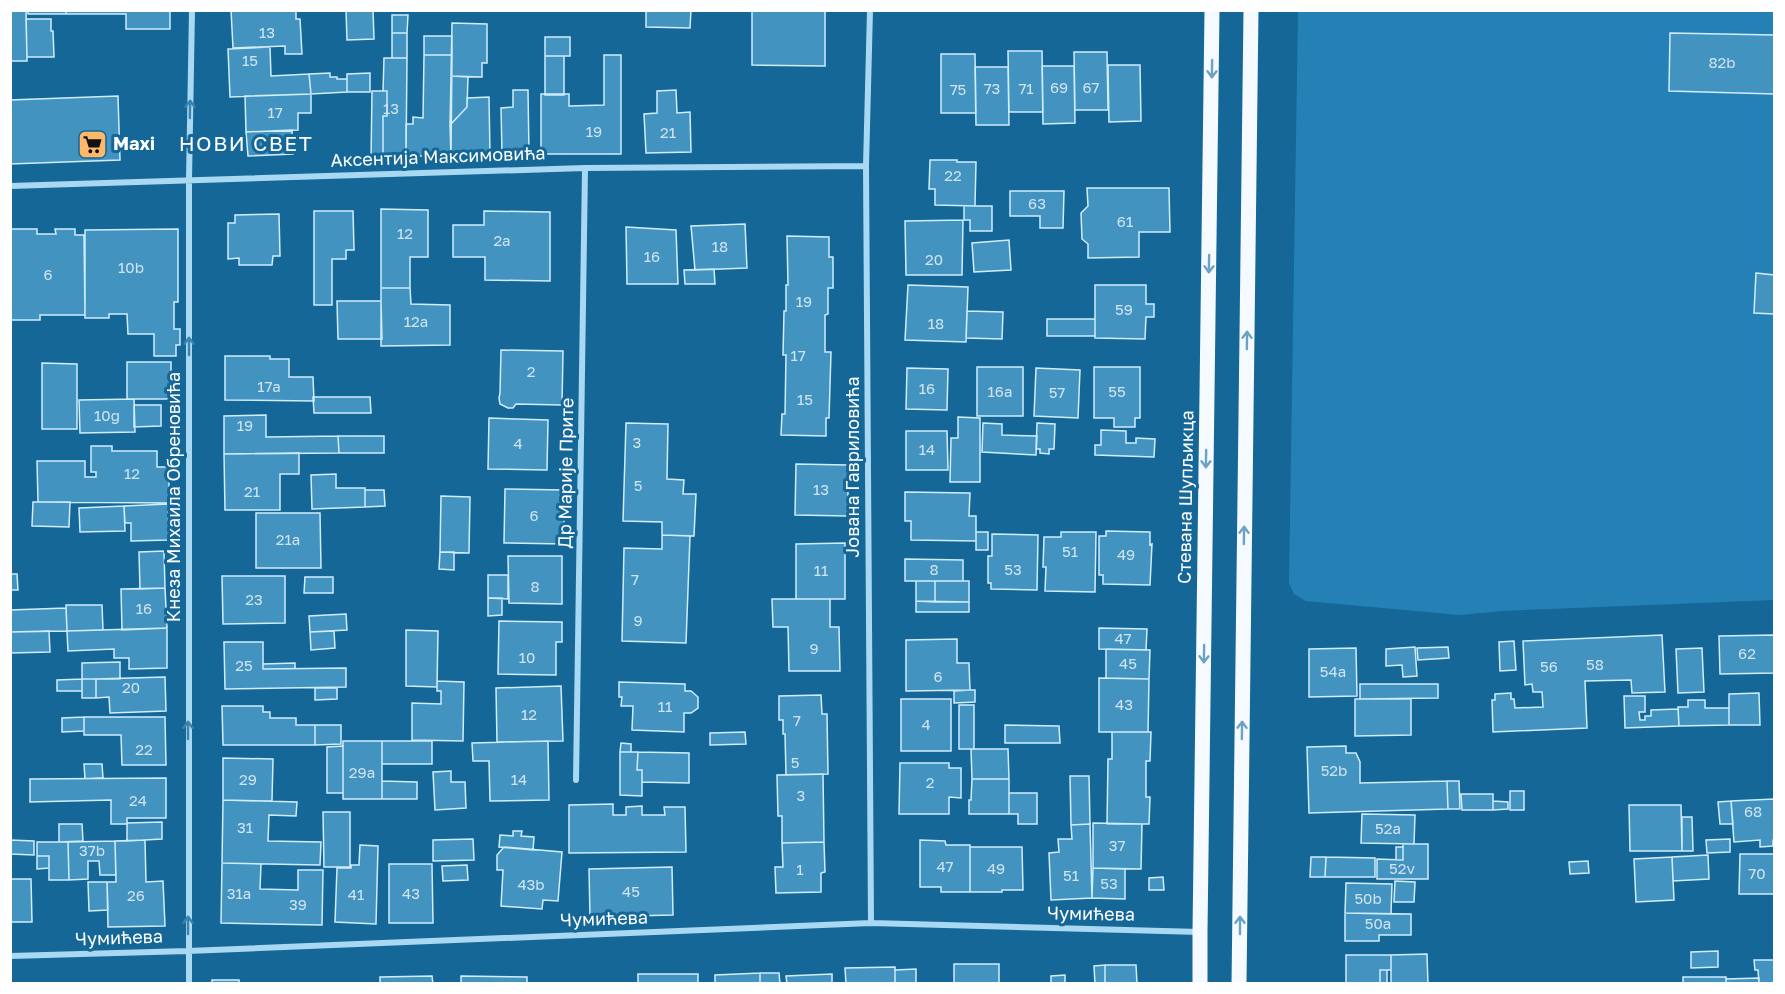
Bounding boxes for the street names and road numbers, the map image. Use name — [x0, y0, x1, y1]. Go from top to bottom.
street label: Аксентија Максимовића — [330, 141, 546, 171]
street label: Кнеза Михаила Обреновића — [162, 372, 184, 622]
street label: Јована Гавриловића — [841, 376, 863, 558]
street label: Др Марије Прите — [553, 397, 577, 549]
street label: Стевана Шупљикца — [1172, 410, 1198, 584]
street label: Чумићева — [1047, 901, 1135, 925]
street label: Чумићева — [560, 905, 648, 931]
street label: Чумићева — [75, 924, 163, 950]

